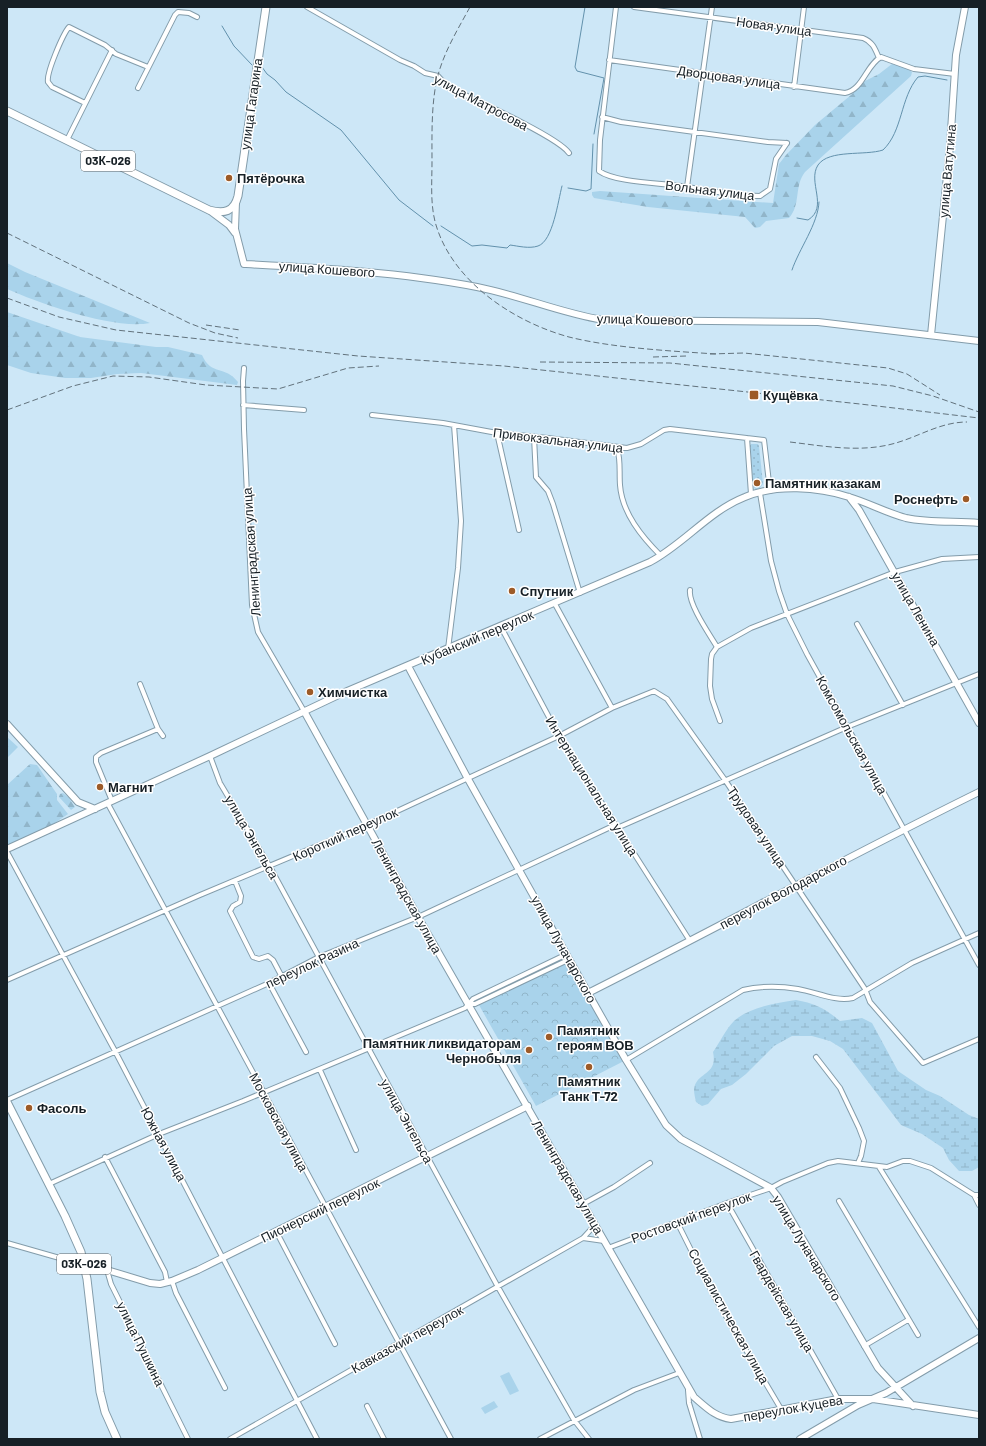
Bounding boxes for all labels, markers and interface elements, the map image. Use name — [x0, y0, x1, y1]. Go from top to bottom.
street label: Новая улица — [735, 13, 813, 39]
street label: улица Гагарина — [237, 56, 265, 151]
street label: Дворцовая улица — [676, 62, 782, 92]
street label: улица Матросова — [431, 70, 532, 134]
street label: улица Ватутина — [935, 123, 959, 219]
road number: 03К-026 — [81, 151, 135, 171]
place label: Пятёрочка — [237, 170, 305, 186]
marker: Пятёрочка — [224, 173, 234, 183]
street label: Вольная улица — [664, 177, 756, 204]
street label: улица Кошевого — [278, 258, 376, 280]
street label: улица Кошевого — [597, 310, 693, 328]
place label: Кущёвка — [763, 387, 819, 403]
marker: Кущёвка — [748, 389, 760, 401]
street label: Привокзальная улица — [492, 424, 625, 456]
place label: Памятник казакам — [765, 475, 881, 491]
marker: Памятник казакам — [752, 478, 762, 488]
street label: Ленинградская улица — [238, 486, 263, 617]
place label: Роснефть — [894, 491, 958, 507]
marker: Роснефть — [961, 494, 971, 504]
street label: улица Ленина — [888, 569, 944, 650]
place label: Спутник — [520, 583, 574, 599]
marker: Спутник — [507, 586, 517, 596]
street label: Кубанский переулок — [418, 606, 536, 668]
street label: Комсомольская улица — [813, 673, 892, 798]
place label: Химчистка — [318, 684, 388, 700]
marker: Химчистка — [305, 687, 315, 697]
street label: Интернациональная улица — [542, 713, 642, 859]
place label: Магнит — [108, 779, 154, 795]
marker: Магнит — [95, 782, 105, 792]
street label: Трудовая улица — [724, 783, 790, 871]
street label: улица Энгельса — [222, 792, 283, 882]
street label: Короткий переулок — [290, 804, 400, 864]
street label: Ленинградская улица — [369, 836, 446, 957]
street label: переулок Володарского — [717, 852, 849, 932]
street label: улица Луначарского — [528, 893, 600, 1005]
street label: переулок Разина — [263, 934, 362, 992]
place label: Памятник героям ВОВ — [557, 1022, 634, 1053]
marker: Памятник героям ВОВ — [544, 1032, 554, 1042]
place label: Памятник ликвидаторам Чернобыля — [363, 1035, 521, 1066]
marker: Памятник ликвидаторам Чернобыля — [524, 1045, 534, 1055]
marker: Памятник Танк Т-72 — [584, 1062, 594, 1072]
street label: Московская улица — [246, 1070, 312, 1175]
place label: Памятник Танк Т-72 — [558, 1073, 621, 1104]
street label: улица Энгельса — [377, 1076, 437, 1167]
place label: Фасоль — [37, 1100, 86, 1116]
marker: Фасоль — [24, 1103, 34, 1113]
street label: Южная улица — [138, 1104, 191, 1184]
street label: Ленинградская улица — [529, 1117, 608, 1238]
street label: Пионерский переулок — [258, 1174, 382, 1246]
street label: Ростовский переулок — [629, 1188, 753, 1246]
street label: улица Луначарского — [769, 1192, 845, 1304]
street label: Социалистическая улица — [685, 1246, 773, 1387]
street label: Гвардейская улица — [746, 1247, 818, 1355]
road number: 03К-026 — [57, 1254, 111, 1274]
street label: улица Пушкина — [114, 1299, 169, 1390]
street label: Кавказский переулок — [348, 1301, 466, 1376]
street label: переулок Куцева — [742, 1391, 845, 1425]

